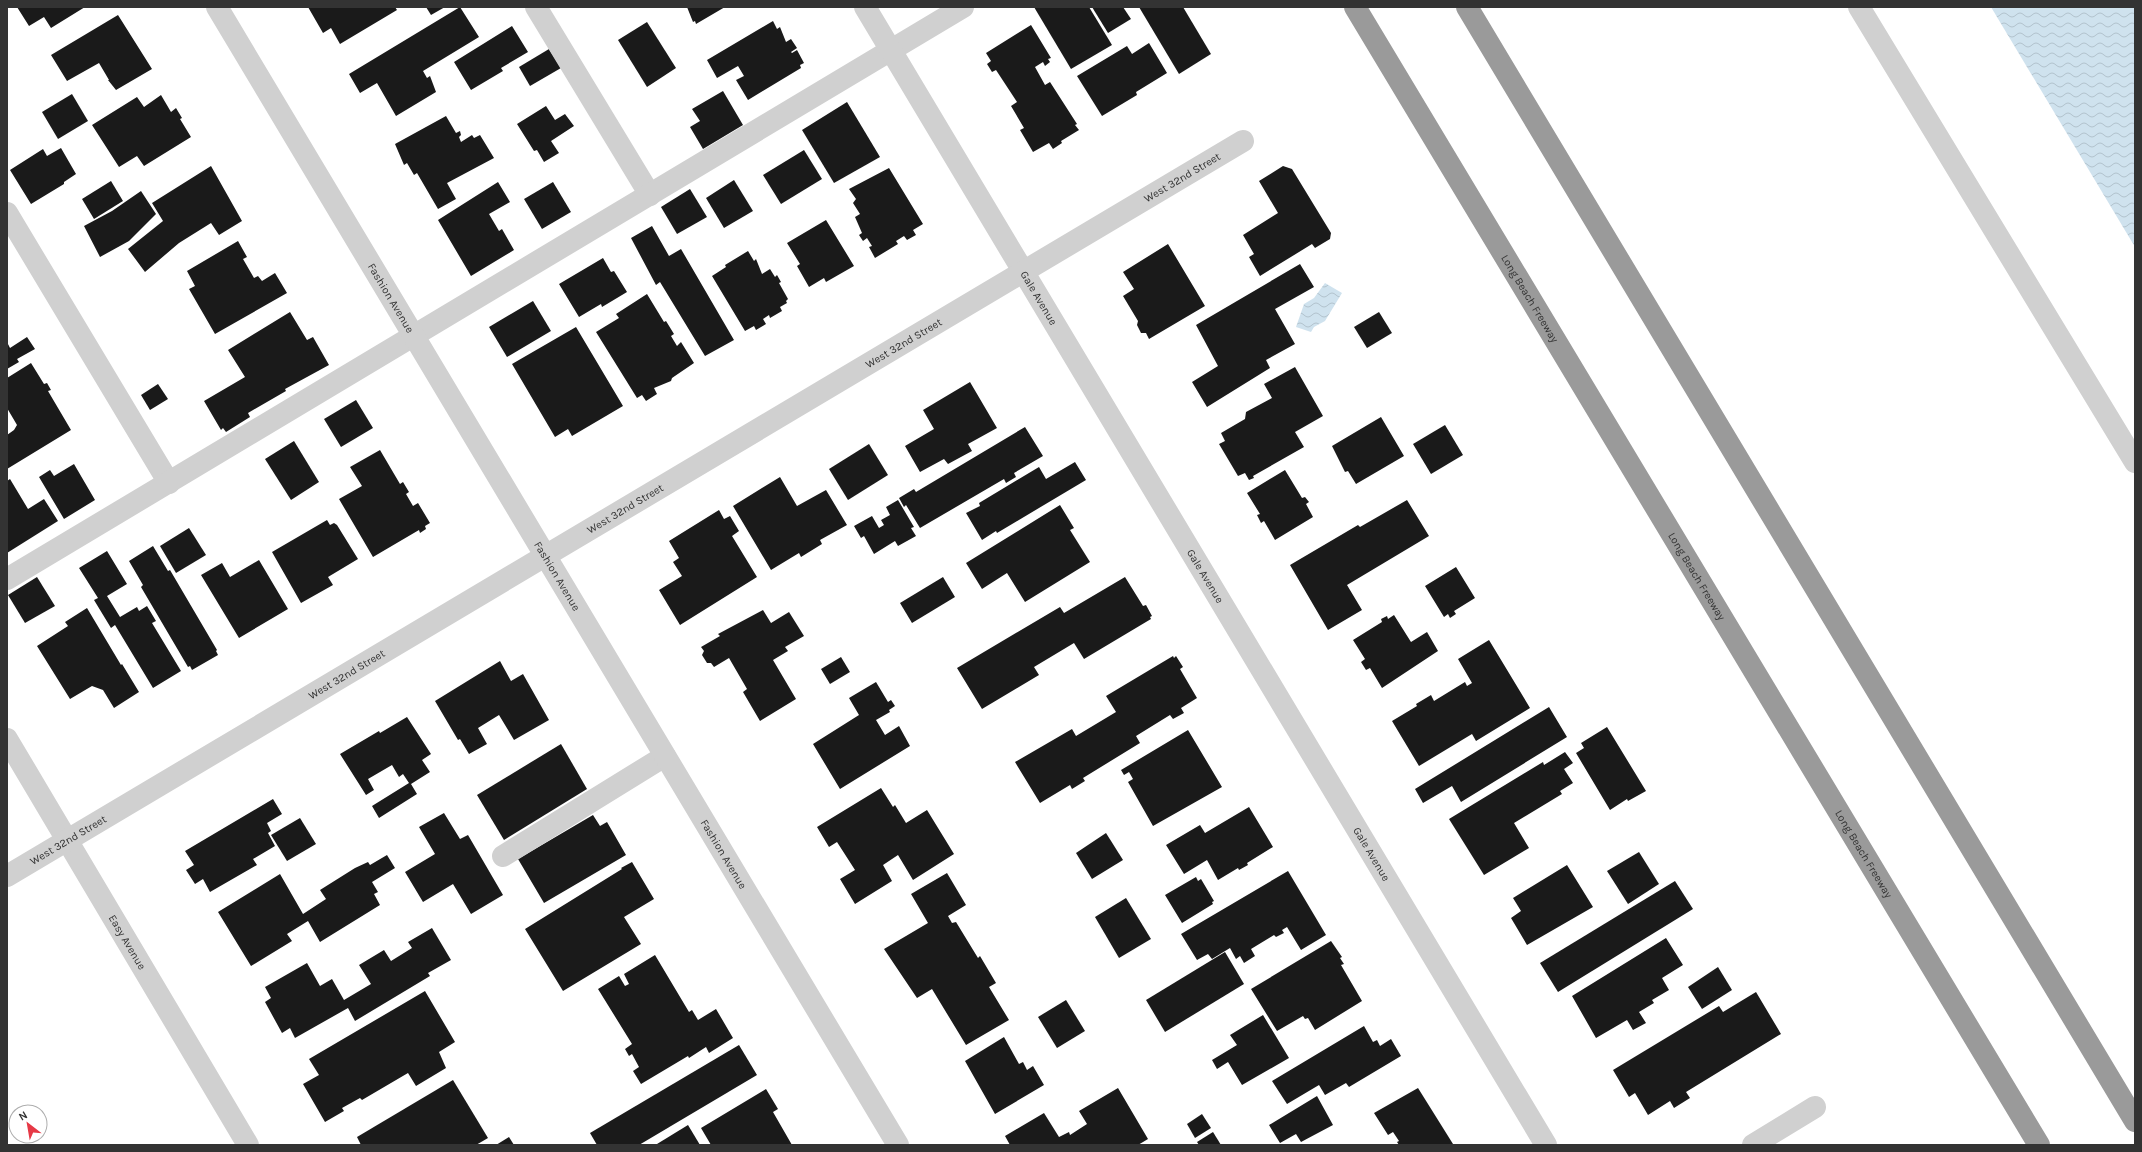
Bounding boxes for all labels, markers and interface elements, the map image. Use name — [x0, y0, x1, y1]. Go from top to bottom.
street label: West 32nd Street — [1142, 150, 1223, 205]
street label: Long Beach Freeway — [1498, 252, 1561, 345]
street label: Fashion Avenue — [365, 261, 417, 336]
street label: Gale Avenue — [1017, 269, 1060, 328]
street label: West 32nd Street — [863, 316, 944, 371]
street label: West 32nd Street — [585, 481, 666, 537]
street label: Long Beach Freeway — [1665, 530, 1728, 623]
street label: Fashion Avenue — [531, 539, 583, 614]
street label: Gale Avenue — [1184, 547, 1226, 606]
street label: West 32nd Street — [306, 647, 387, 702]
street label: Long Beach Freeway — [1832, 808, 1895, 900]
street label: West 32nd Street — [28, 812, 109, 868]
street label: Fashion Avenue — [698, 817, 749, 892]
street label: Gale Avenue — [1350, 825, 1393, 884]
street label: Easy Avenue — [106, 912, 149, 972]
north arrow — [8, 1104, 48, 1144]
text: N — [16, 1108, 30, 1123]

